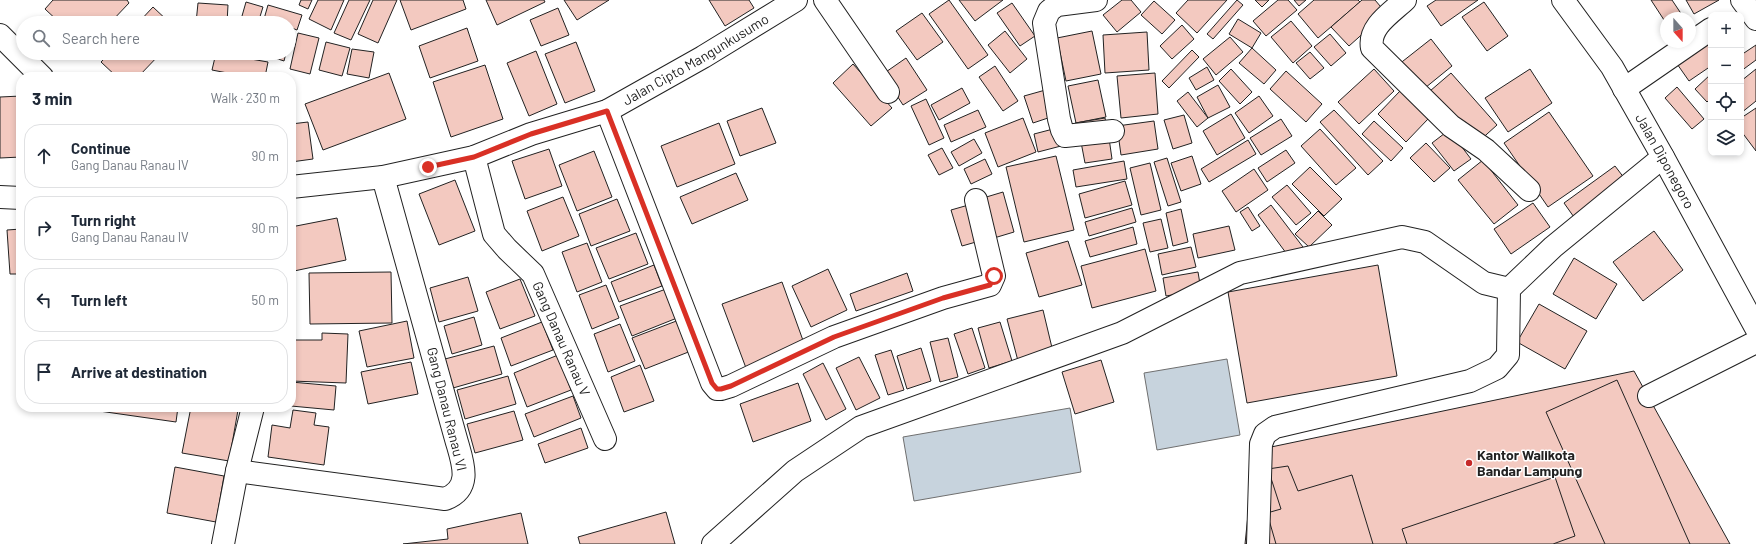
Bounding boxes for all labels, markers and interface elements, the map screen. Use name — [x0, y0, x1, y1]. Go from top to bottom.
street label: Jalan Cipto Mangunkusumo — [619, 10, 771, 109]
north arrow — [1660, 12, 1696, 48]
map controls — [1708, 12, 1744, 156]
button: + — [1708, 12, 1744, 48]
search box — [16, 16, 296, 60]
icon: search — [30, 27, 52, 49]
text: Search here — [62, 29, 140, 47]
button: − — [1708, 48, 1744, 84]
button: locate — [1708, 84, 1744, 120]
text: 3 min — [32, 88, 72, 108]
text: Walk · 230 m — [211, 90, 280, 106]
street label: Jalan Diponegoro — [1632, 110, 1698, 211]
button: layers — [1708, 120, 1744, 156]
text: Continue — [71, 139, 131, 157]
icon: ahead — [33, 145, 55, 167]
text: 90 m — [252, 148, 279, 164]
text: Gang Danau Ranau IV — [71, 157, 189, 173]
route end — [419, 158, 437, 176]
text: Turn right — [71, 211, 136, 229]
icon: right — [33, 217, 55, 239]
text: 90 m — [252, 220, 279, 236]
text: Gang Danau Ranau IV — [71, 229, 189, 245]
route start — [985, 267, 1003, 285]
street label: Gang Danau Ranau V — [529, 279, 594, 398]
icon: left — [33, 289, 55, 311]
text: Turn left — [71, 291, 127, 309]
text: 50 m — [252, 292, 279, 308]
street label: Gang Danau Ranau VI — [424, 345, 471, 472]
icon: arrive — [33, 361, 55, 383]
text: Arrive at destination — [71, 363, 207, 381]
place label: Kantor Walikota Bandar Lampung — [1477, 446, 1582, 479]
marker: Kantor Walikota Bandar Lampung — [1464, 458, 1474, 468]

